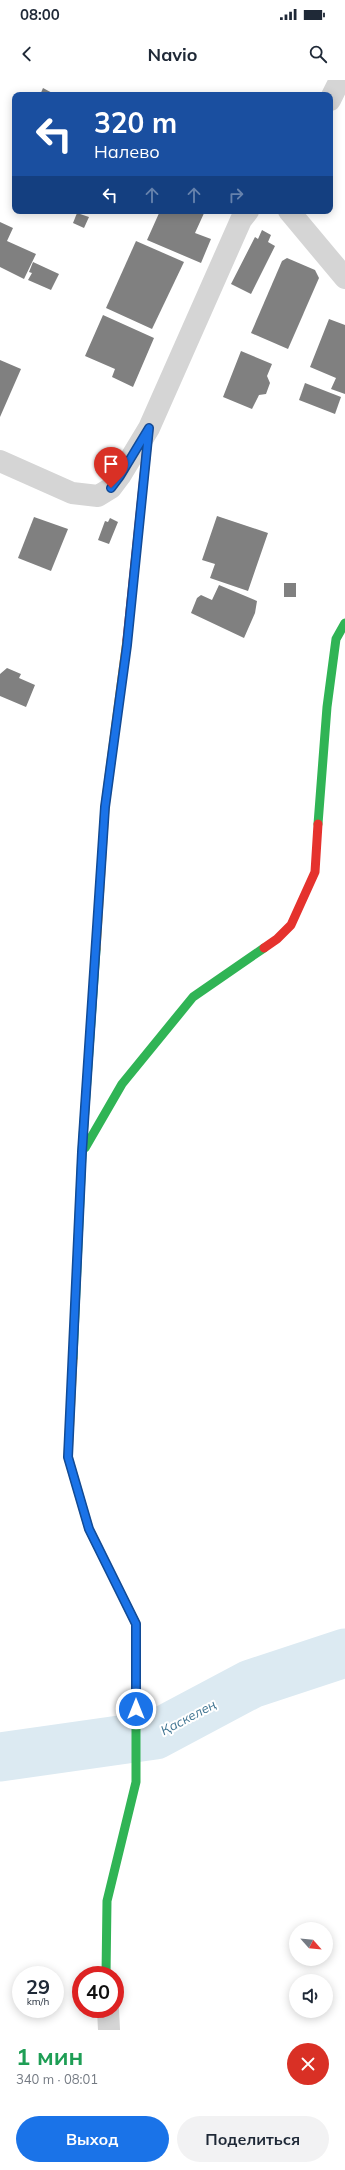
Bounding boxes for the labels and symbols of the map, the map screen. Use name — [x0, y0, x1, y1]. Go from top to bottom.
pin — [94, 447, 128, 488]
position arrow — [115, 1688, 157, 1730]
water label: Қаскелең — [158, 1696, 219, 1738]
north arrow — [289, 1922, 333, 1966]
speed limit sign: 40 — [72, 1966, 124, 2018]

